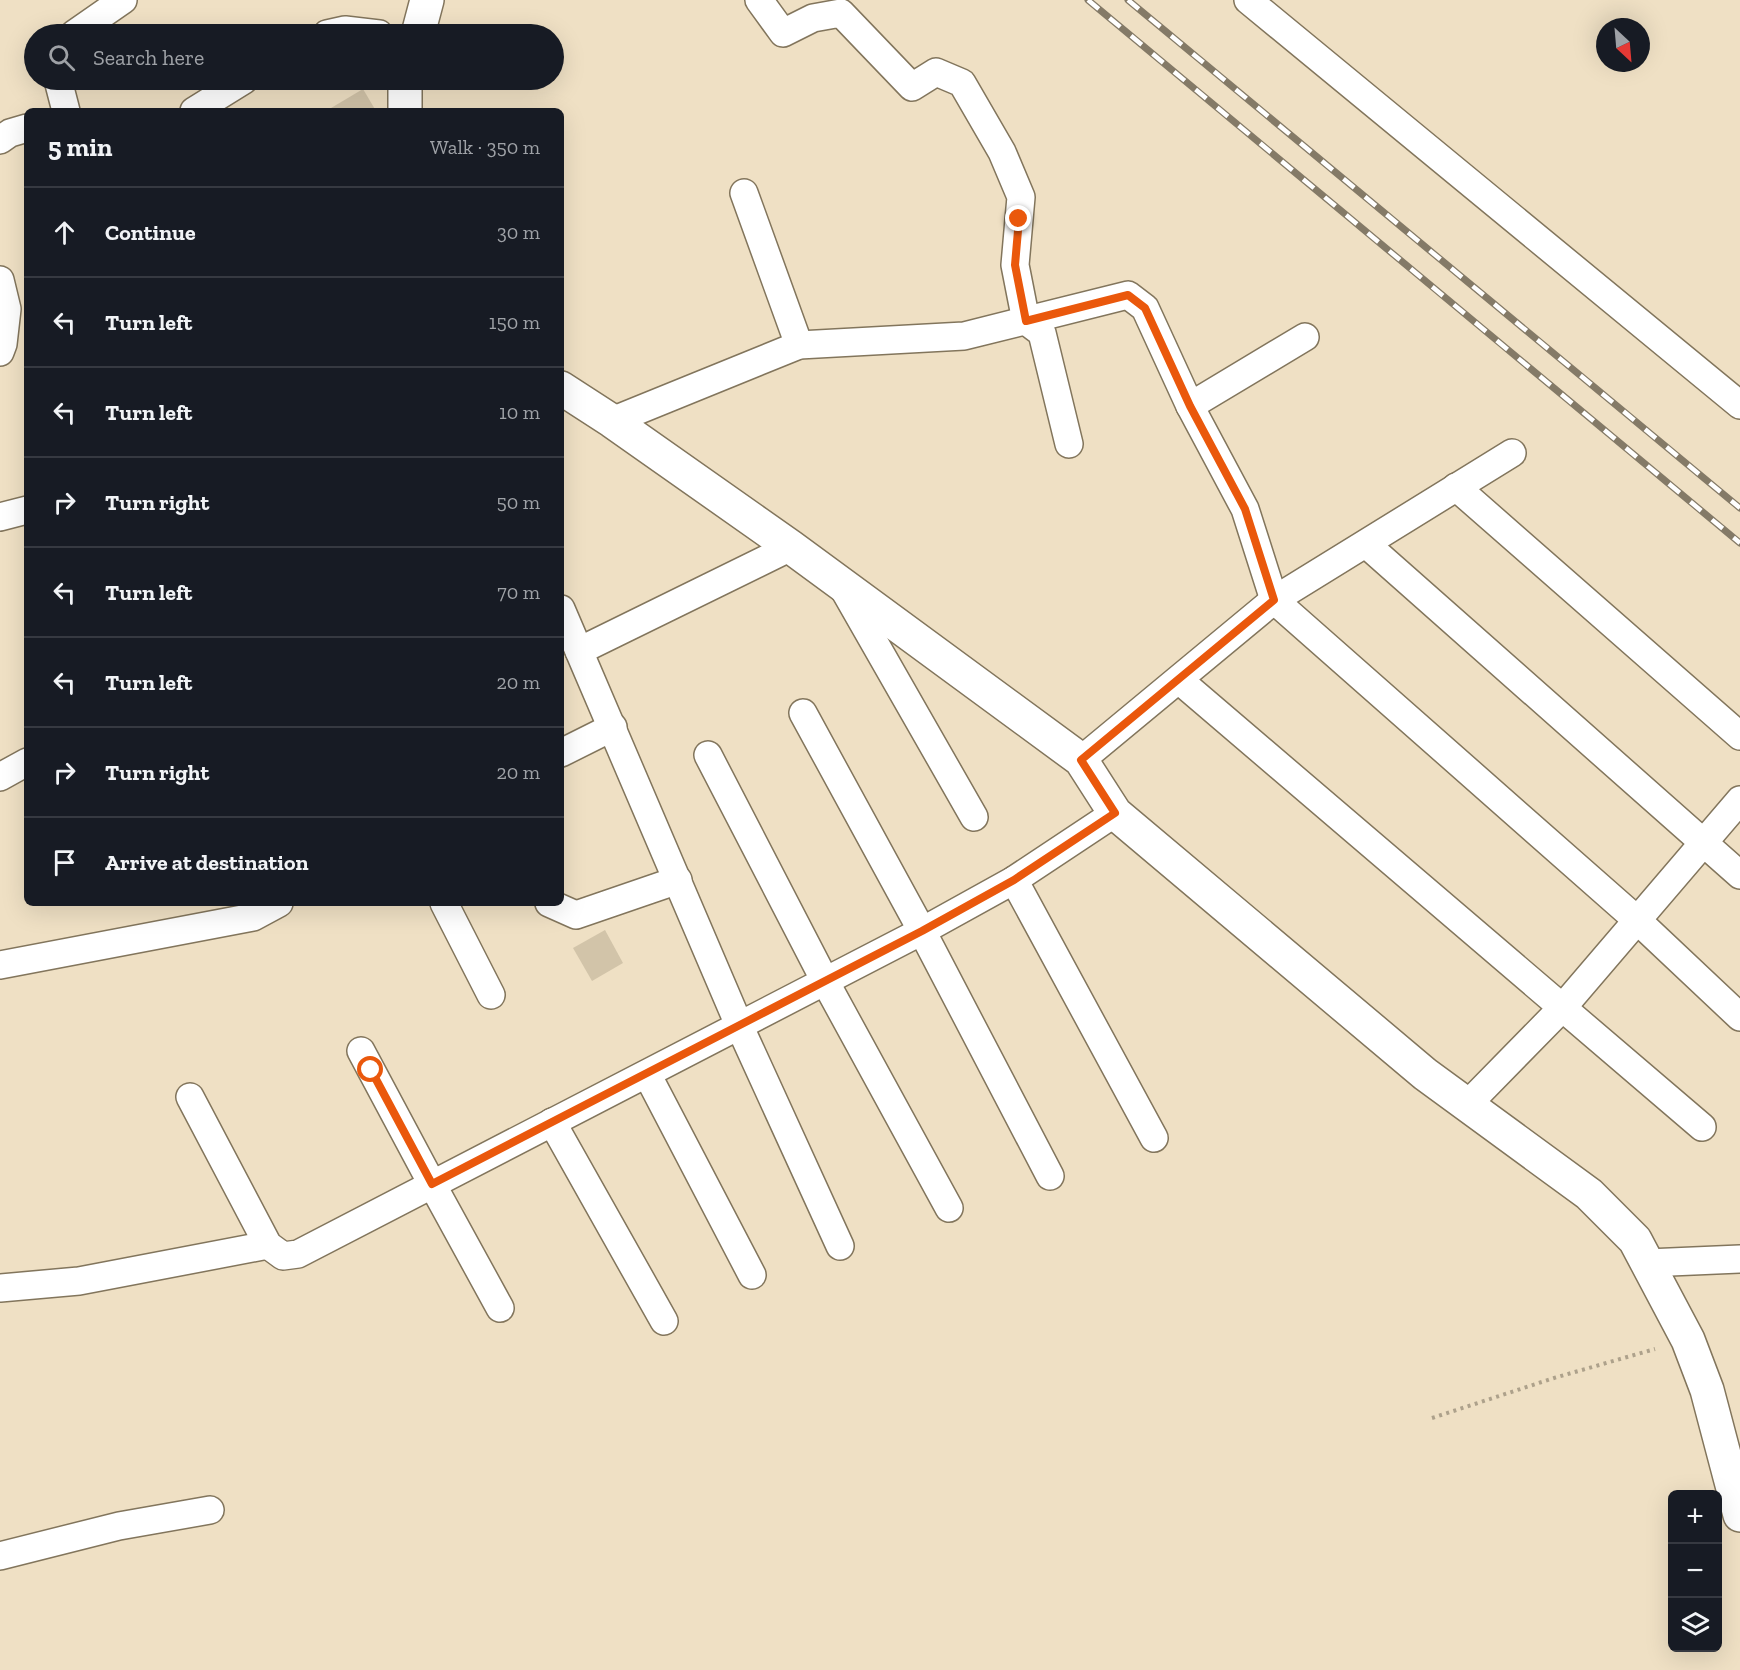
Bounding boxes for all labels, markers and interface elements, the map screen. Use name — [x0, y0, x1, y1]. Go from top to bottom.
north arrow — [1596, 18, 1650, 72]
search box — [24, 24, 564, 90]
icon: search — [45, 41, 78, 74]
text: Search here — [93, 44, 204, 71]
text: 5 min — [48, 131, 112, 163]
text: Walk · 350 m — [430, 135, 540, 159]
route end — [1005, 205, 1031, 231]
icon: ahead — [48, 216, 81, 249]
text: Continue — [105, 219, 196, 246]
text: 30 m — [497, 220, 540, 244]
icon: left — [48, 306, 81, 339]
text: Turn left — [105, 309, 192, 336]
text: 150 m — [489, 310, 540, 334]
icon: left — [48, 396, 81, 429]
text: Turn left — [105, 399, 192, 426]
text: 10 m — [499, 400, 540, 424]
icon: right — [48, 486, 81, 519]
text: Turn right — [105, 489, 209, 516]
text: 50 m — [496, 490, 540, 514]
icon: left — [48, 576, 81, 609]
text: Turn left — [105, 579, 192, 606]
text: 70 m — [497, 580, 540, 604]
icon: left — [48, 666, 81, 699]
text: Turn left — [105, 669, 192, 696]
text: 20 m — [496, 670, 540, 694]
icon: right — [48, 756, 81, 789]
text: Turn right — [105, 759, 209, 786]
text: 20 m — [496, 760, 540, 784]
icon: arrive — [48, 846, 81, 879]
text: Arrive at destination — [105, 849, 308, 876]
route start — [357, 1056, 383, 1082]
map controls — [1668, 1490, 1722, 1652]
button: + — [1668, 1490, 1722, 1544]
button: − — [1668, 1544, 1722, 1598]
button: layers — [1668, 1598, 1722, 1652]

